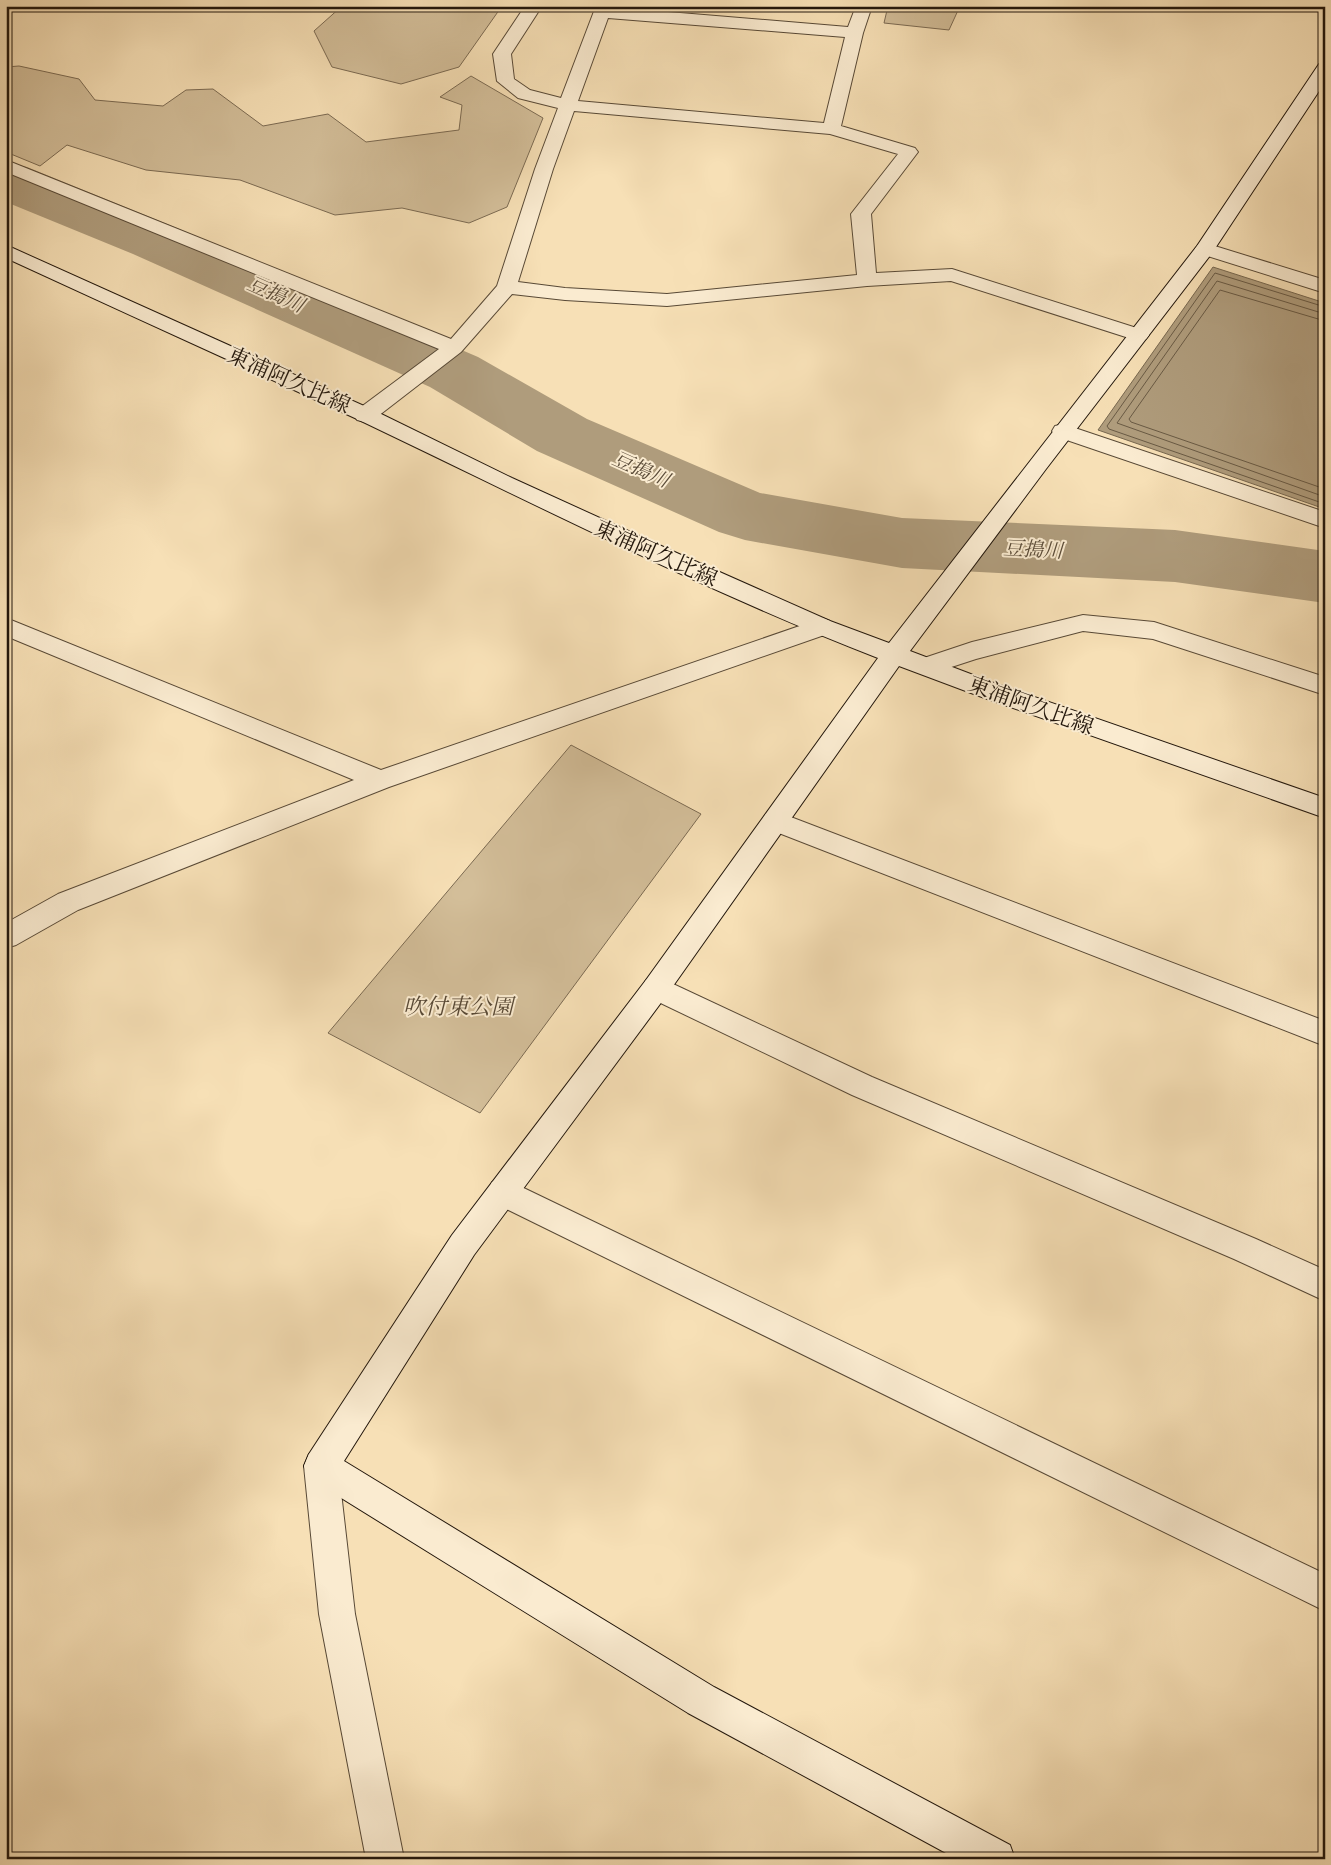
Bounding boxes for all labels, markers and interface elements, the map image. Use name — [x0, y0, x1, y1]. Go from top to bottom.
water label: 豆搗川 — [243, 270, 311, 319]
street label: 東浦阿久比線 — [223, 340, 355, 420]
water label: 豆搗川 — [608, 445, 676, 494]
street label: 東浦阿久比線 — [590, 513, 722, 593]
water label: 豆搗川 — [1002, 534, 1066, 564]
street label: 東浦阿久比線 — [964, 669, 1098, 741]
park label: 吹付東公園 — [403, 992, 516, 1021]

